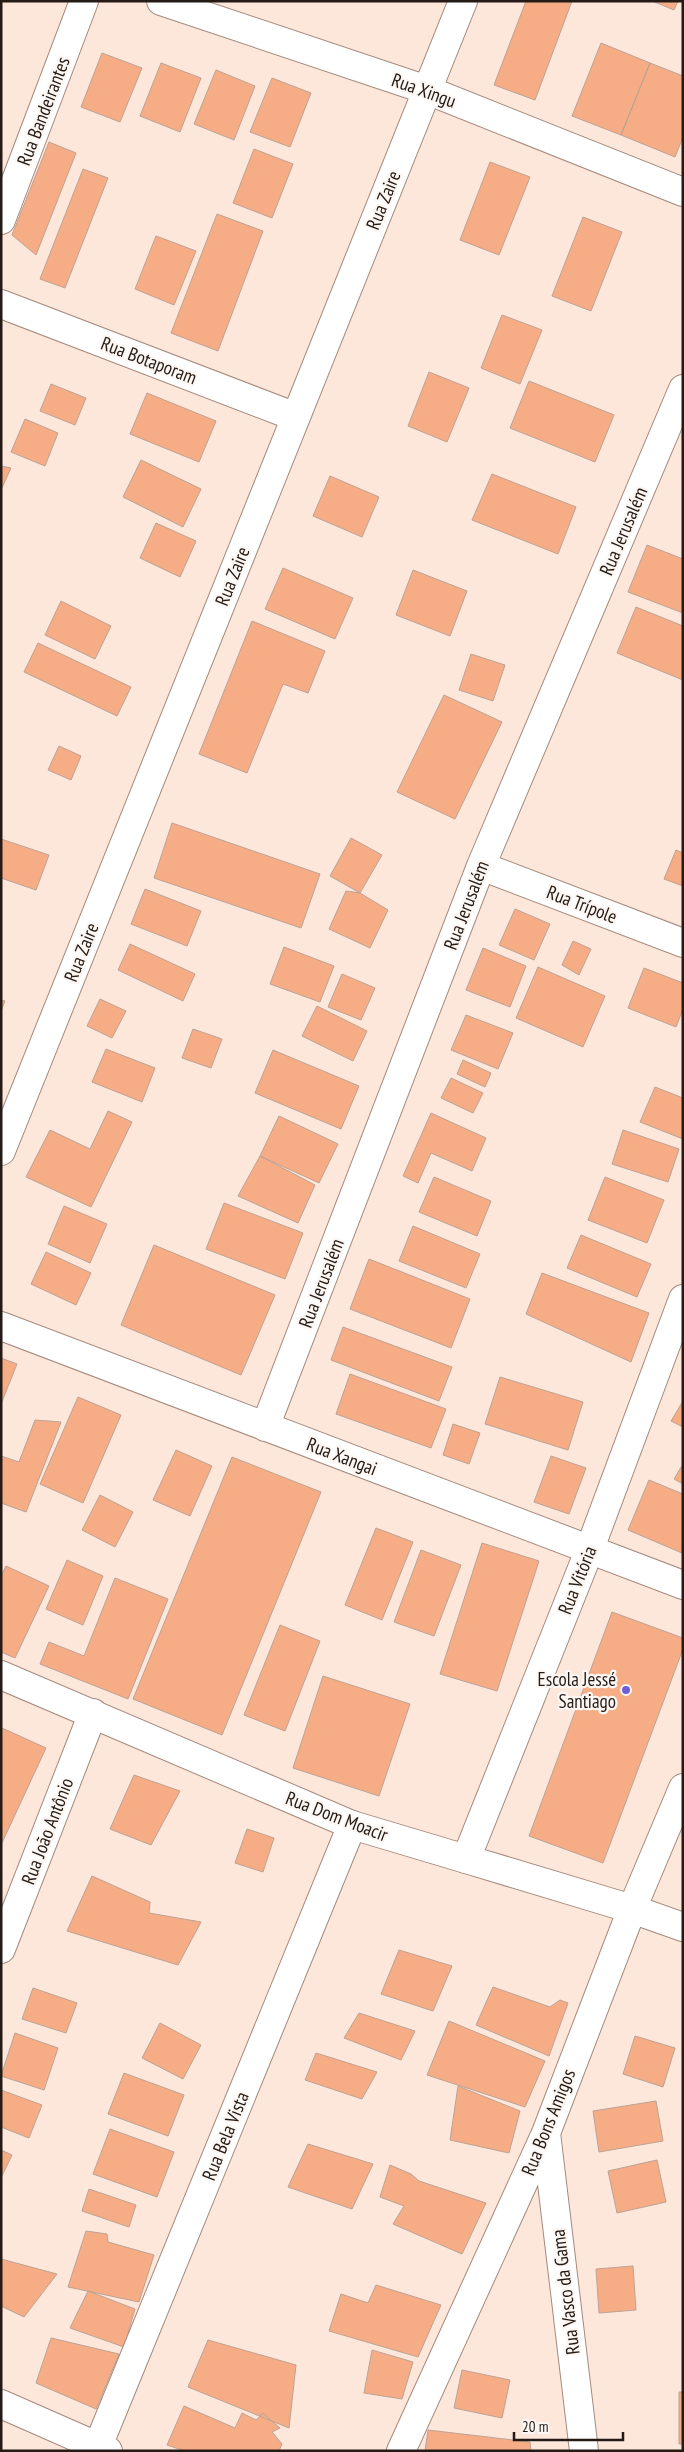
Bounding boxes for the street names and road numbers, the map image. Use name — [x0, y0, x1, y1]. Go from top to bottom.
street label: Rua Bandeirantes — [11, 53, 75, 169]
street label: Rua Xingu — [388, 67, 460, 113]
street label: Rua Zaire — [360, 167, 406, 233]
street label: Rua Botaporam — [98, 331, 200, 389]
street label: Rua Jerusalém — [594, 483, 652, 579]
street label: Rua Zaire — [209, 543, 255, 609]
street label: Rua Jerusalém — [438, 857, 494, 953]
street label: Rua Trípole — [543, 880, 621, 928]
street label: Rua Zaire — [58, 919, 104, 985]
street label: Rua Jerusalém — [293, 1235, 349, 1331]
street label: Rua Xangai — [303, 1432, 381, 1480]
street label: Rua Vitória — [552, 1542, 602, 1618]
street label: Rua João Antônio — [16, 1774, 78, 1888]
street label: Rua Dom Moacir — [282, 1786, 392, 1847]
street label: Rua Bons Amigos — [516, 2065, 580, 2179]
street label: Rua Bela Vista — [196, 2088, 254, 2184]
street label: Rua Vasco da Gama — [545, 2228, 585, 2356]

